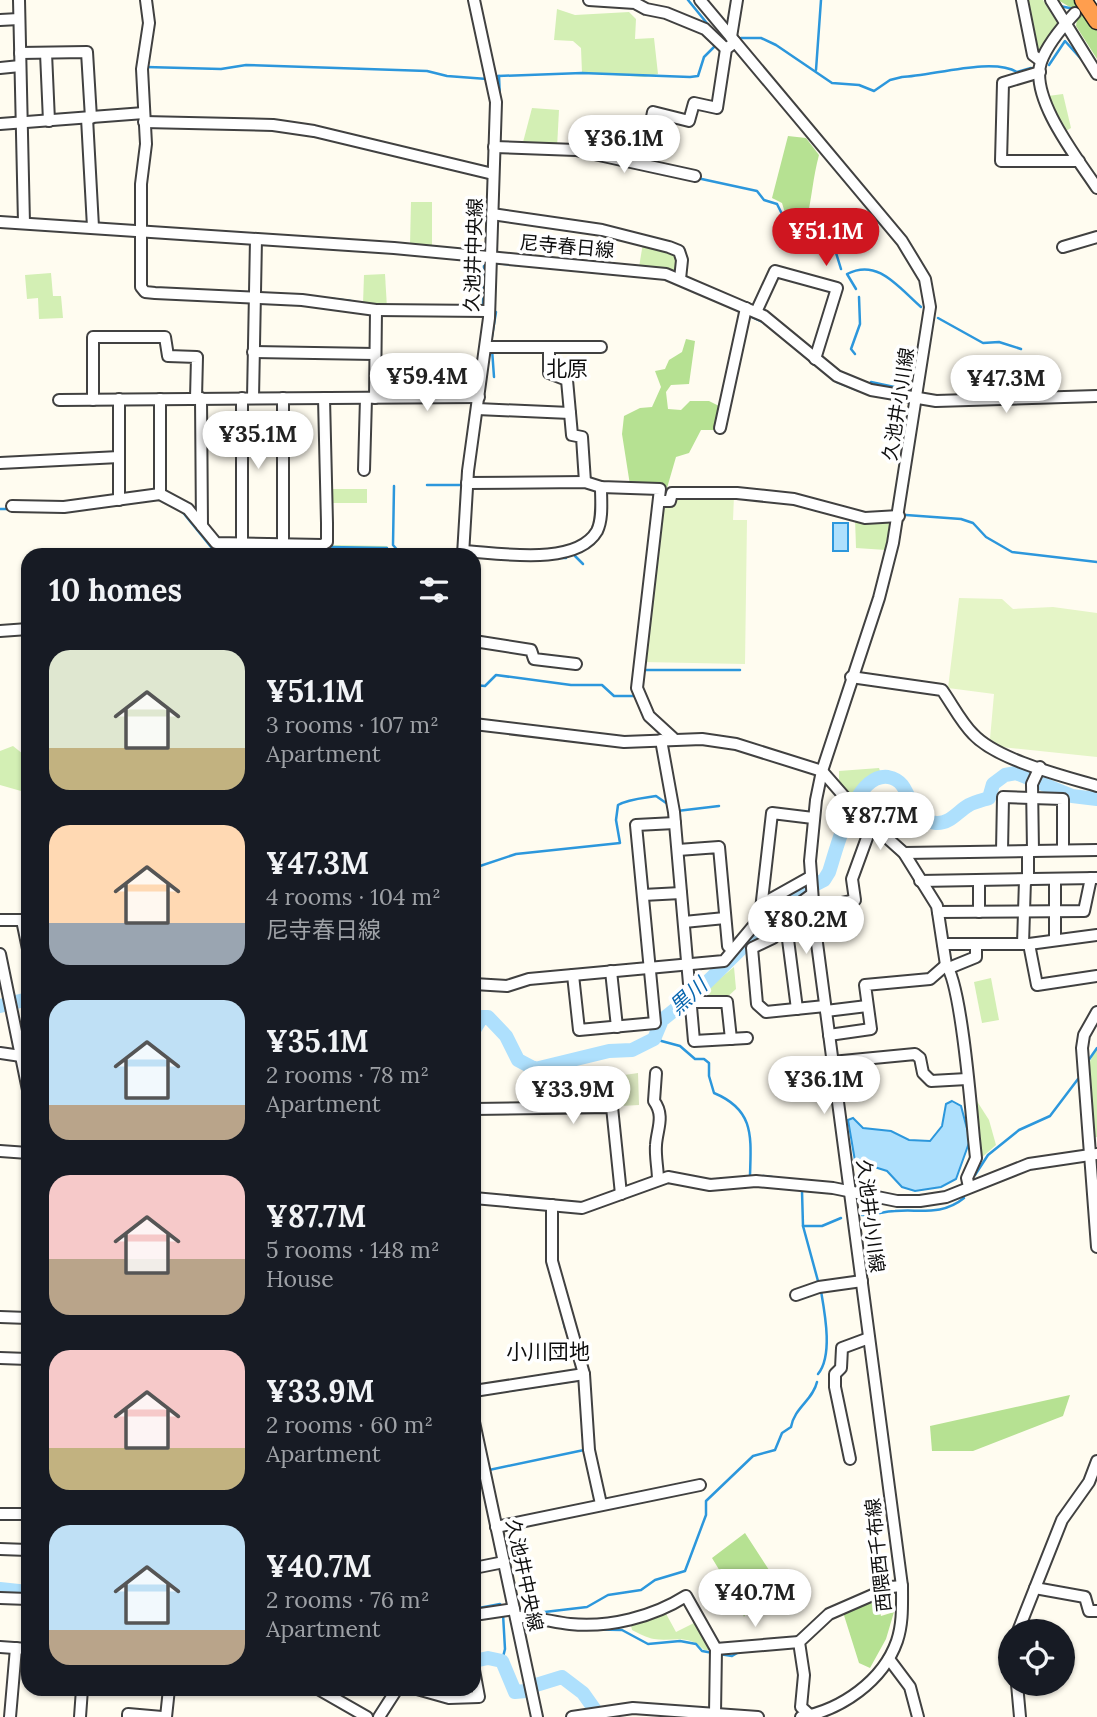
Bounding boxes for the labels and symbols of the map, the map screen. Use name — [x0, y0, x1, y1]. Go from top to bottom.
pin: ¥36.1M — [567, 116, 681, 175]
street label: 久池井中央線 — [459, 198, 487, 312]
pin: ¥51.1M — [769, 208, 883, 268]
street label: 尼寺春日線 — [519, 230, 615, 262]
street label: 久池井小川線 — [877, 346, 919, 462]
pin: ¥59.4M — [370, 354, 484, 413]
district label: 北原 — [546, 355, 588, 382]
pin: ¥47.3M — [949, 356, 1063, 415]
pin: ¥35.1M — [201, 412, 315, 471]
pin: ¥87.7M — [823, 792, 937, 852]
pin: ¥80.2M — [749, 897, 863, 956]
water label: 黒川 — [663, 971, 714, 1020]
pin: ¥36.1M — [767, 1056, 881, 1116]
pin: ¥33.9M — [516, 1066, 630, 1126]
street label: 久池井小川線 — [852, 1158, 890, 1274]
district label: 小川団地 — [506, 1338, 590, 1365]
street label: 西隈西千布線 — [860, 1497, 896, 1613]
street label: 久池井中央線 — [501, 1517, 549, 1633]
pin: ¥40.7M — [698, 1570, 812, 1629]

